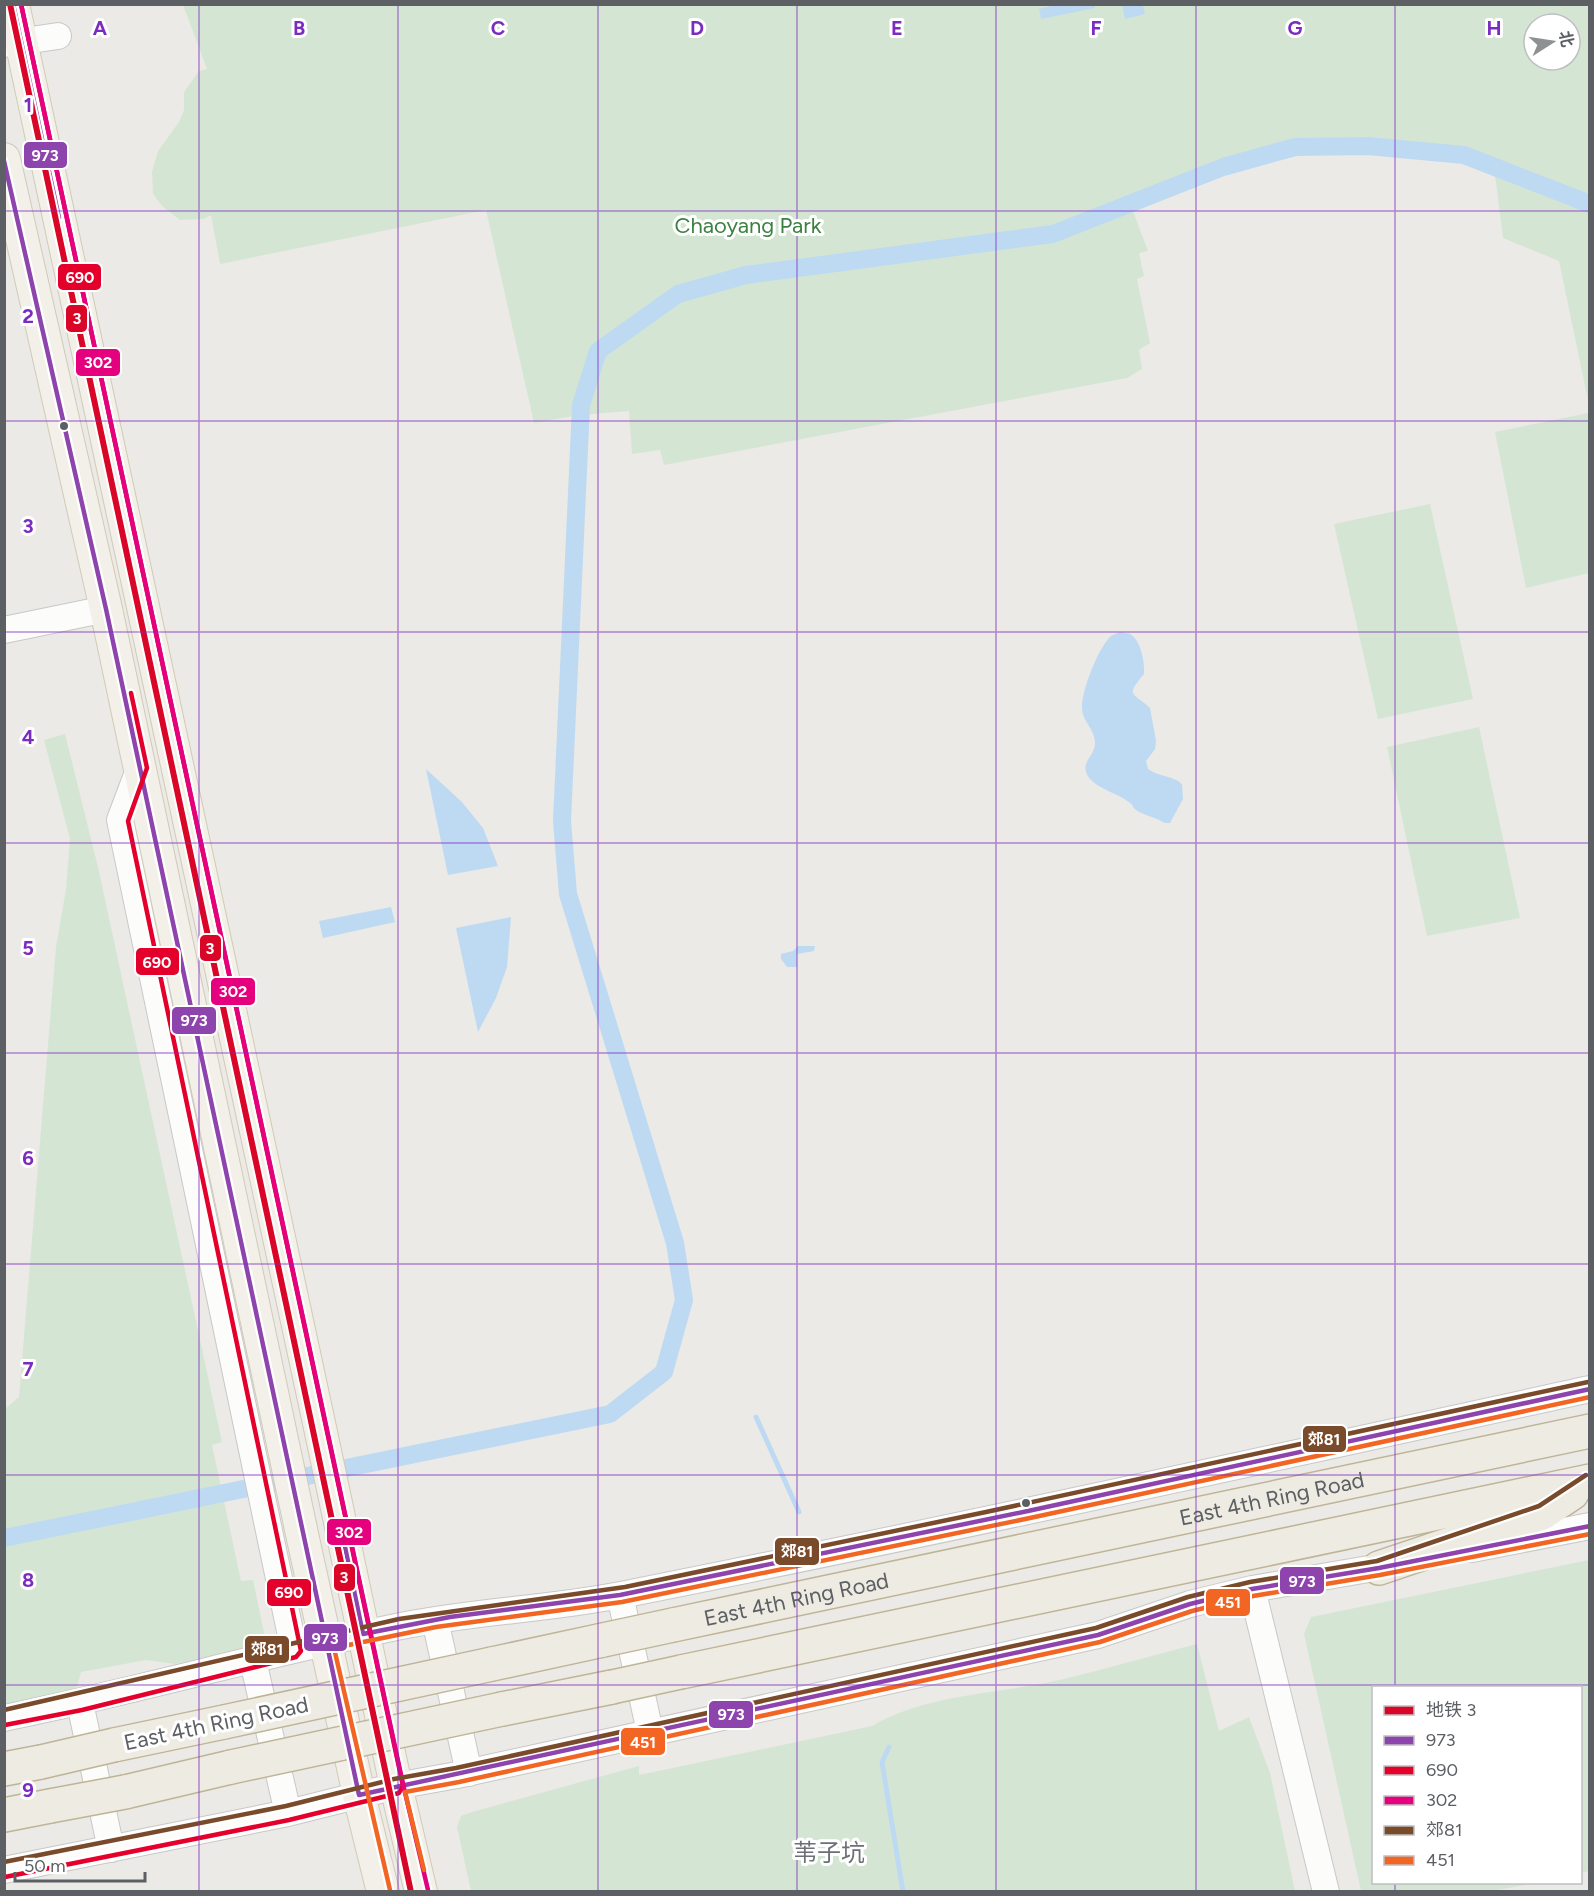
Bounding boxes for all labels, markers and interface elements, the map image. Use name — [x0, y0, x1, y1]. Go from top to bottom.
north arrow — [1522, 12, 1582, 72]
text: A — [93, 16, 108, 40]
text: B — [293, 16, 305, 40]
text: C — [491, 16, 505, 40]
text: D — [690, 16, 704, 40]
text: E — [891, 16, 903, 40]
text: F — [1090, 16, 1102, 40]
text: G — [1288, 16, 1303, 40]
text: H — [1487, 16, 1502, 40]
text: 北 — [1555, 29, 1577, 49]
text: 1 — [24, 93, 32, 117]
line badge: 973 — [23, 141, 68, 169]
text: 973 — [31, 146, 59, 165]
park label: Chaoyang Park — [675, 212, 822, 239]
line badge: 690 — [57, 263, 102, 291]
text: 690 — [66, 268, 94, 287]
text: 2 — [22, 304, 34, 328]
line badge: 3 — [65, 304, 88, 333]
text: 3 — [73, 309, 82, 328]
line badge: 302 — [75, 348, 121, 377]
text: 302 — [84, 353, 112, 372]
unlabelled marker — [58, 420, 70, 432]
text: 3 — [22, 514, 34, 538]
text: 4 — [22, 725, 35, 749]
line badge: 3 — [199, 934, 222, 962]
text: 5 — [22, 936, 34, 960]
text: 3 — [206, 939, 215, 958]
line badge: 690 — [135, 947, 180, 976]
text: 690 — [143, 953, 171, 972]
line badge: 302 — [210, 977, 256, 1006]
text: 302 — [219, 982, 247, 1001]
line badge: 973 — [171, 1006, 217, 1035]
text: 973 — [180, 1011, 208, 1030]
text: 6 — [22, 1146, 34, 1170]
text: 7 — [22, 1357, 34, 1381]
line badge: 郊81 — [1302, 1425, 1347, 1453]
text: 郊81 — [1308, 1430, 1340, 1449]
street label: East 4th Ring Road — [1177, 1466, 1367, 1532]
unlabelled marker — [1020, 1497, 1032, 1509]
line badge: 302 — [326, 1518, 372, 1546]
text: 302 — [335, 1523, 363, 1542]
line badge: 郊81 — [774, 1537, 820, 1566]
text: 郊81 — [781, 1542, 813, 1561]
line badge: 3 — [333, 1563, 356, 1592]
line badge: 973 — [1279, 1566, 1325, 1595]
street label: East 4th Ring Road — [702, 1567, 891, 1632]
text: 8 — [22, 1568, 34, 1592]
text: 3 — [340, 1568, 349, 1587]
text: 973 — [1288, 1572, 1316, 1591]
line badge: 690 — [266, 1578, 312, 1607]
text: 690 — [275, 1583, 303, 1602]
line badge: 451 — [1205, 1588, 1251, 1617]
text: 451 — [1215, 1593, 1241, 1612]
line badge: 973 — [303, 1623, 348, 1652]
text: 973 — [311, 1629, 339, 1648]
line badge: 郊81 — [244, 1635, 290, 1664]
text: 郊81 — [251, 1640, 283, 1659]
legend — [1372, 1686, 1582, 1884]
street label: East 4th Ring Road — [121, 1691, 311, 1756]
text: 地铁 3 — [1426, 1699, 1476, 1721]
line badge: 973 — [708, 1700, 754, 1729]
text: 973 — [717, 1705, 745, 1724]
line badge: 451 — [620, 1727, 666, 1756]
text: 973 — [1426, 1729, 1456, 1751]
text: 451 — [630, 1733, 656, 1752]
text: 690 — [1426, 1759, 1458, 1781]
text: 9 — [22, 1778, 34, 1802]
text: 302 — [1426, 1789, 1457, 1811]
text: 郊81 — [1426, 1819, 1463, 1841]
district label: 苇子坑 — [793, 1838, 865, 1867]
scale bar — [15, 1845, 146, 1883]
text: 451 — [1426, 1849, 1455, 1871]
text: 50 m — [24, 1855, 66, 1877]

